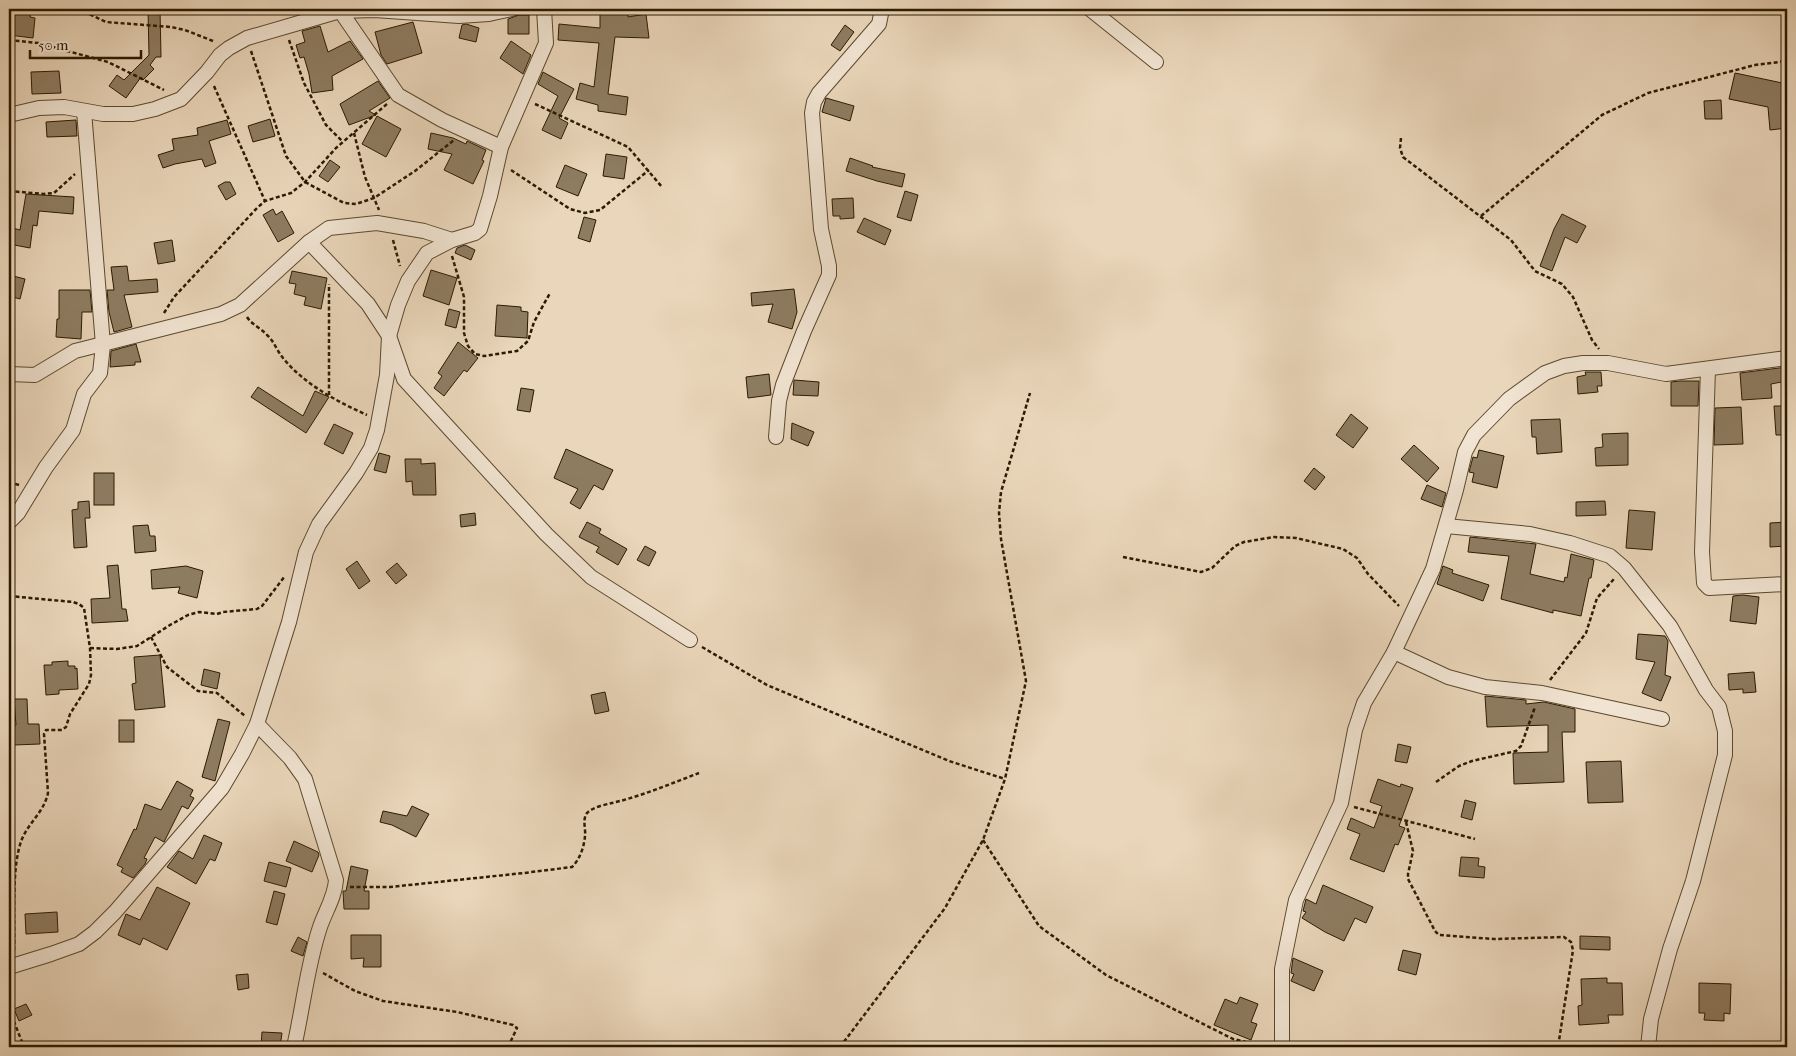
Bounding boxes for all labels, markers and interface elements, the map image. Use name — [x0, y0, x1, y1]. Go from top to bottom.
scale bar — [30, 28, 141, 60]
text: 50 m — [38, 36, 69, 54]

